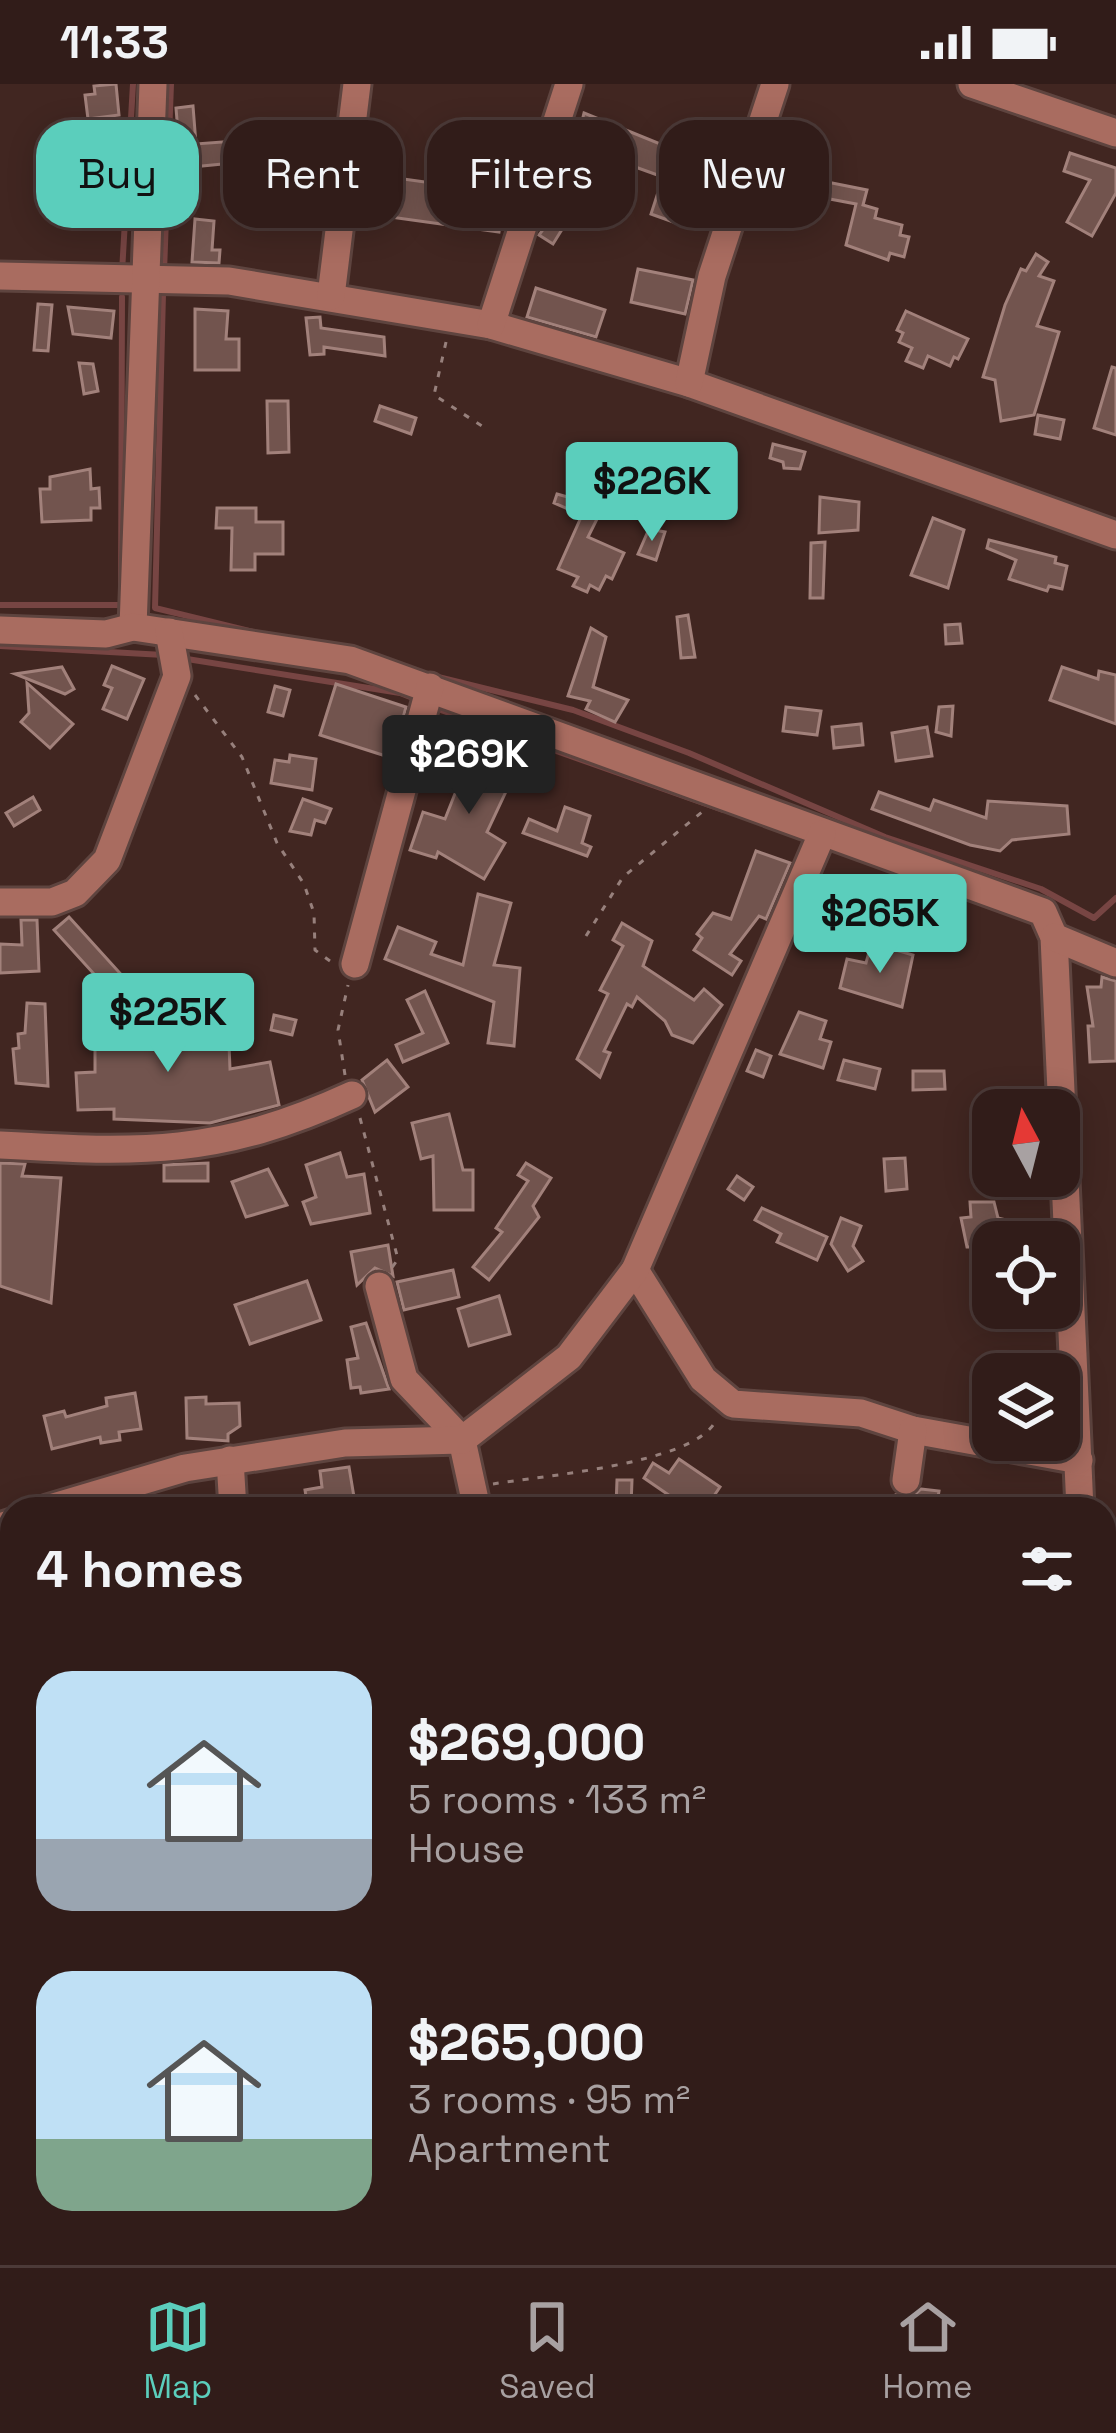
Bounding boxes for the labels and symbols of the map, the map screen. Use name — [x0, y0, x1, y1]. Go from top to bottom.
pin: $226K — [568, 442, 736, 544]
pin: $269K — [385, 715, 553, 817]
pin: $265K — [796, 874, 964, 976]
pin: $225K — [84, 973, 252, 1075]
north arrow — [972, 1089, 1080, 1197]

